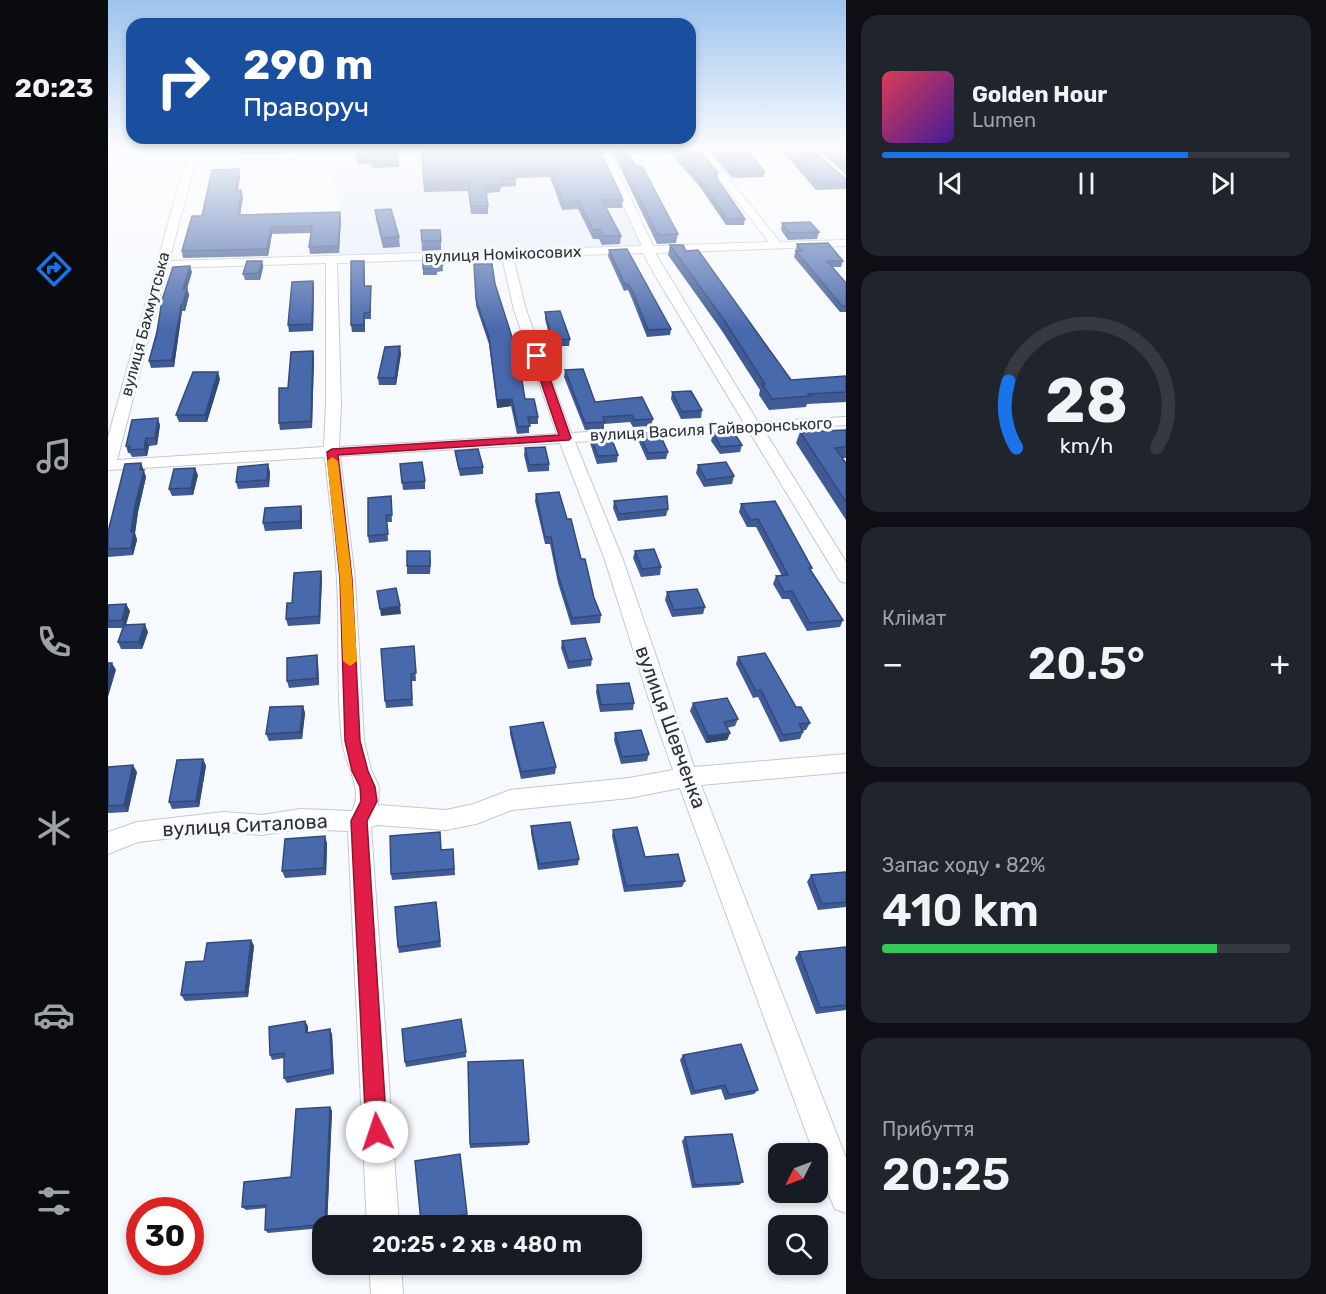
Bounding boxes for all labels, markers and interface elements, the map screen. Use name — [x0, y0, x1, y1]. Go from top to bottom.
text: 290 m — [243, 40, 373, 90]
icon: right — [144, 42, 222, 120]
text: 20:23 — [14, 72, 94, 104]
text: Golden Hour — [972, 81, 1107, 108]
text: Праворуч — [243, 91, 369, 123]
text: Lumen — [972, 108, 1036, 132]
icon: previous — [934, 167, 967, 200]
icon: pause — [1070, 167, 1103, 200]
icon: next — [1206, 167, 1239, 200]
street label: вулиця Номікосових — [424, 242, 582, 266]
icon: directions — [33, 248, 75, 290]
street label: вулиця Бахмутська — [117, 250, 173, 398]
pin — [511, 330, 562, 381]
icon: arrive — [520, 339, 553, 372]
text: 28 — [1045, 364, 1127, 438]
street label: вулиця Василя Гайворонського — [589, 413, 833, 445]
text: km/h — [1059, 434, 1113, 459]
icon: music — [33, 435, 75, 477]
text: Клімат — [882, 606, 946, 630]
icon: phone — [33, 621, 75, 663]
text: 20.5° — [1028, 637, 1145, 690]
street label: вулиця Шевченка — [630, 642, 712, 812]
text: − — [882, 644, 903, 683]
text: + — [1269, 644, 1290, 683]
icon: climate — [33, 807, 75, 849]
street label: вулиця Ситалова — [162, 809, 328, 841]
text: Запас ходу · 82% — [882, 853, 1046, 877]
text: 410 km — [882, 884, 1039, 937]
icon: car — [33, 994, 75, 1036]
position arrow — [345, 1100, 409, 1164]
text: Прибуття — [882, 1117, 974, 1141]
north arrow — [768, 1143, 828, 1203]
map controls — [768, 1143, 828, 1275]
text: 20:25 — [882, 1148, 1010, 1201]
icon: filters — [33, 1180, 75, 1222]
speed limit sign: 30 — [126, 1197, 204, 1275]
button: search — [768, 1215, 828, 1275]
text: 20:25 · 2 хв · 480 m — [372, 1231, 582, 1258]

